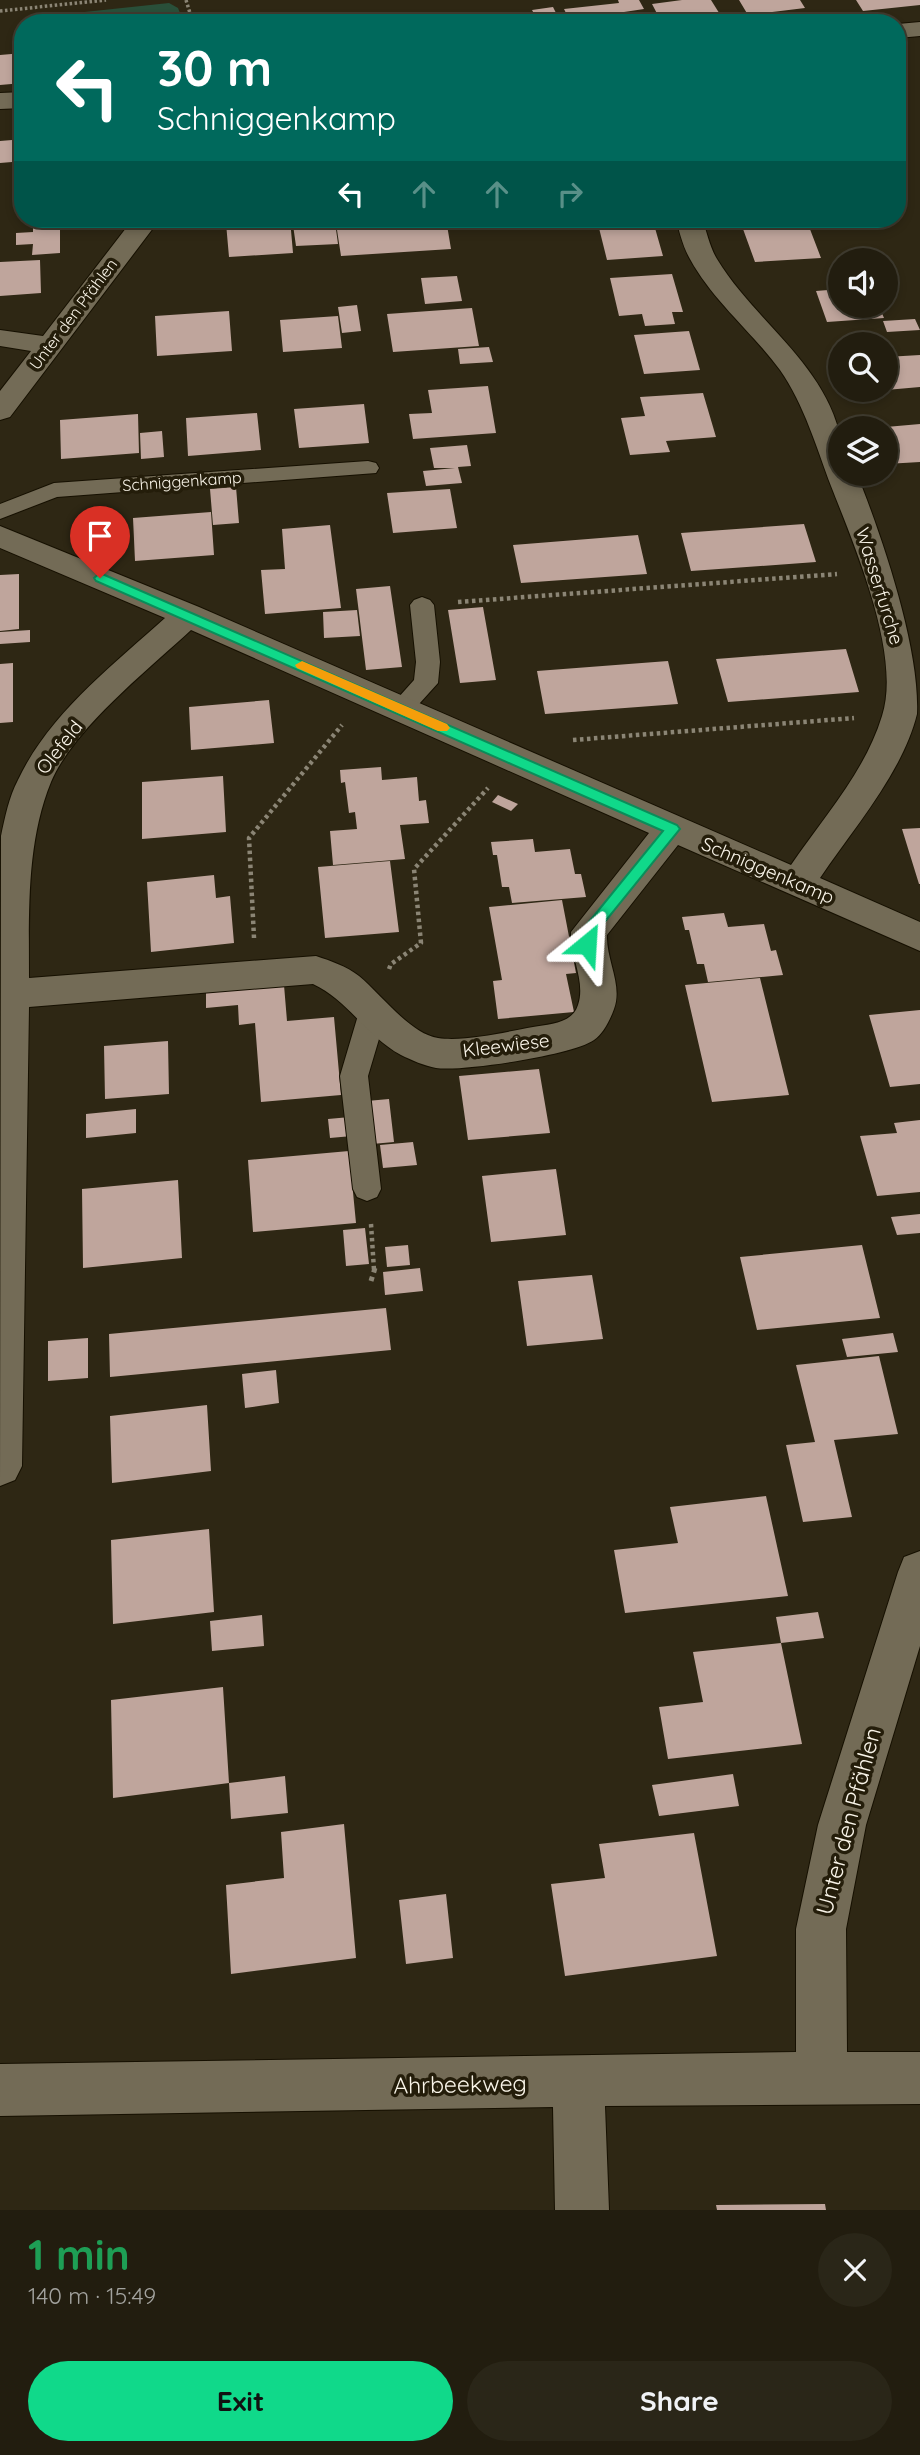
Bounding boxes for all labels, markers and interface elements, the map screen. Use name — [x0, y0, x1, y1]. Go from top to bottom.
text: 30 m — [157, 37, 272, 98]
icon: left — [42, 42, 133, 133]
text: Schniggenkamp — [157, 98, 396, 138]
icon: left — [332, 175, 370, 213]
icon: ahead — [405, 175, 443, 213]
icon: ahead — [478, 175, 516, 213]
icon: right — [551, 175, 589, 213]
map controls — [828, 248, 898, 486]
button: sound — [828, 248, 898, 318]
street label: Unter den Pfählen — [25, 254, 121, 374]
button: search — [828, 332, 898, 402]
button: layers — [828, 416, 898, 486]
street label: Schniggenkamp — [122, 467, 242, 495]
pin — [70, 506, 130, 578]
icon: arrive — [81, 517, 119, 555]
street label: Wasserfurche — [851, 524, 909, 648]
street label: Olefeld — [30, 715, 88, 779]
street label: Schniggenkamp — [698, 831, 838, 909]
position arrow — [550, 907, 624, 981]
street label: Kleewiese — [461, 1028, 551, 1062]
street label: Unter den Pfählen — [809, 1724, 887, 1918]
street label: Ahrbeekweg — [393, 2068, 527, 2100]
text: 1 min — [28, 2228, 130, 2281]
button: close — [818, 2233, 892, 2307]
text: 140 m · 15:49 — [28, 2281, 156, 2310]
button: Exit — [28, 2361, 453, 2441]
button: Share — [467, 2361, 892, 2441]

